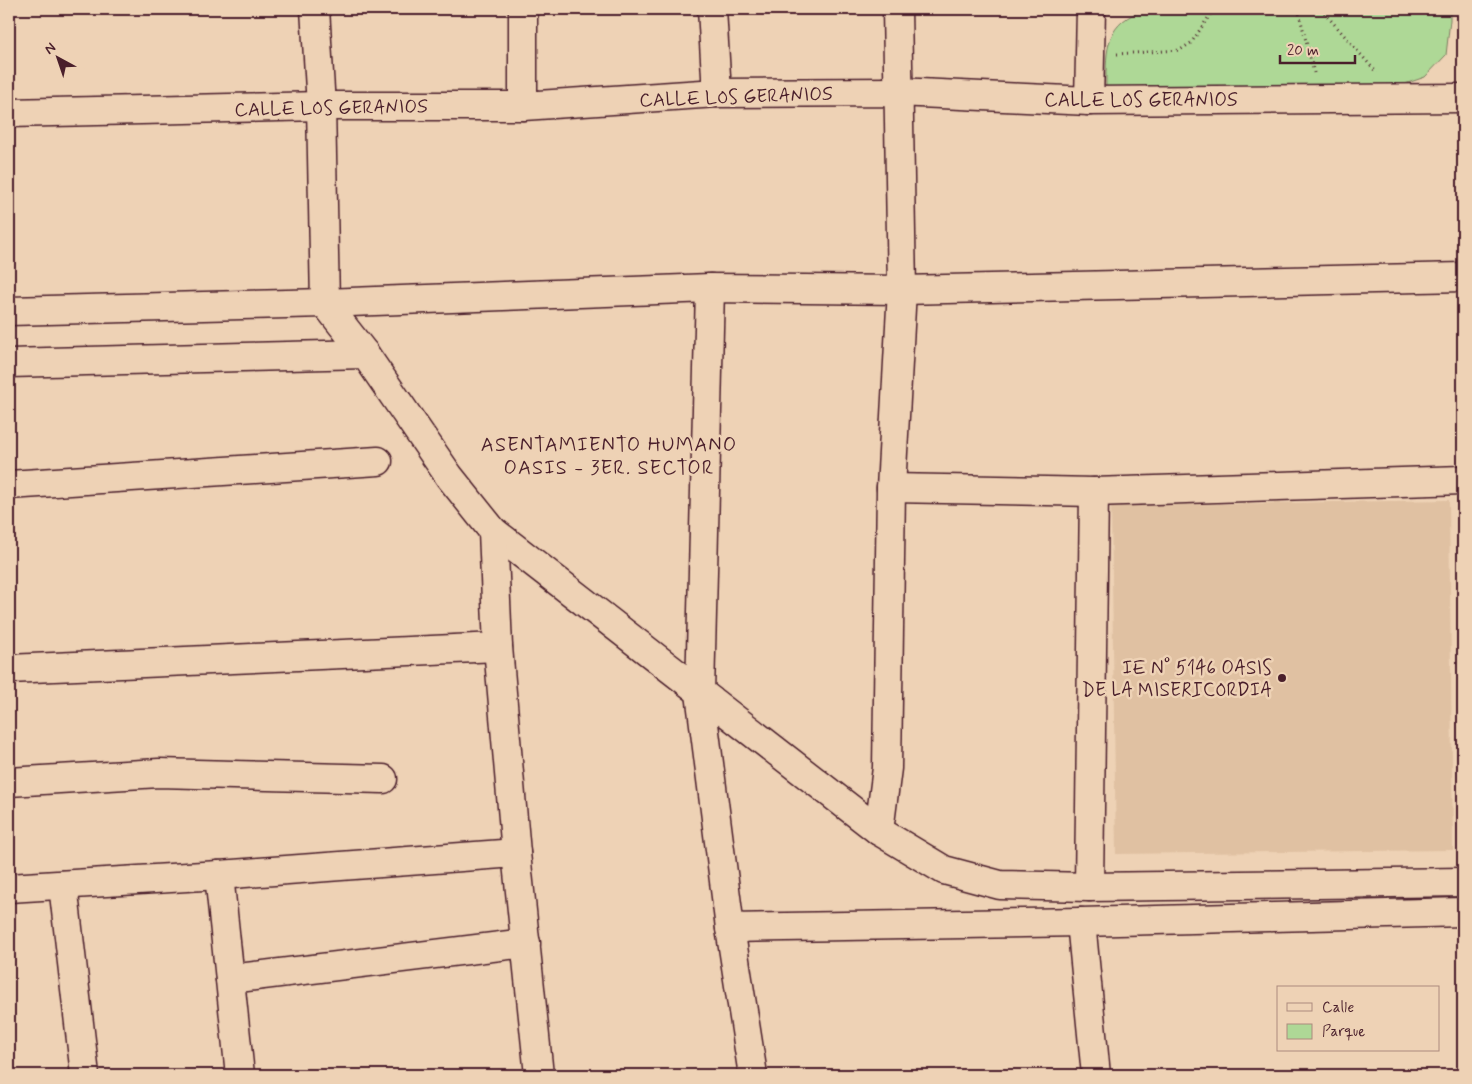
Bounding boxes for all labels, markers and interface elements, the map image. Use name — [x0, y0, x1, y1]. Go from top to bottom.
north arrow — [32, 32, 82, 82]
scale bar — [1280, 32, 1354, 64]
text: N — [41, 39, 60, 59]
text: 20 m — [1287, 41, 1319, 61]
street label: CALLE LOS GERANIOS — [639, 82, 834, 113]
street label: CALLE LOS GERANIOS — [1044, 88, 1238, 113]
street label: CALLE LOS GERANIOS — [234, 94, 428, 123]
district label: ASENTAMIENTO HUMANO OASIS - 3ER. SECTOR — [481, 432, 737, 482]
place label: IE N° 5146 OASIS DE LA MISERICORDIA — [1082, 656, 1272, 703]
marker: IE N° 5146 OASIS DE LA MISERICORDIA — [1276, 672, 1288, 684]
legend — [1277, 986, 1440, 1052]
text: Calle — [1322, 998, 1354, 1018]
text: Parque — [1322, 1022, 1365, 1042]

